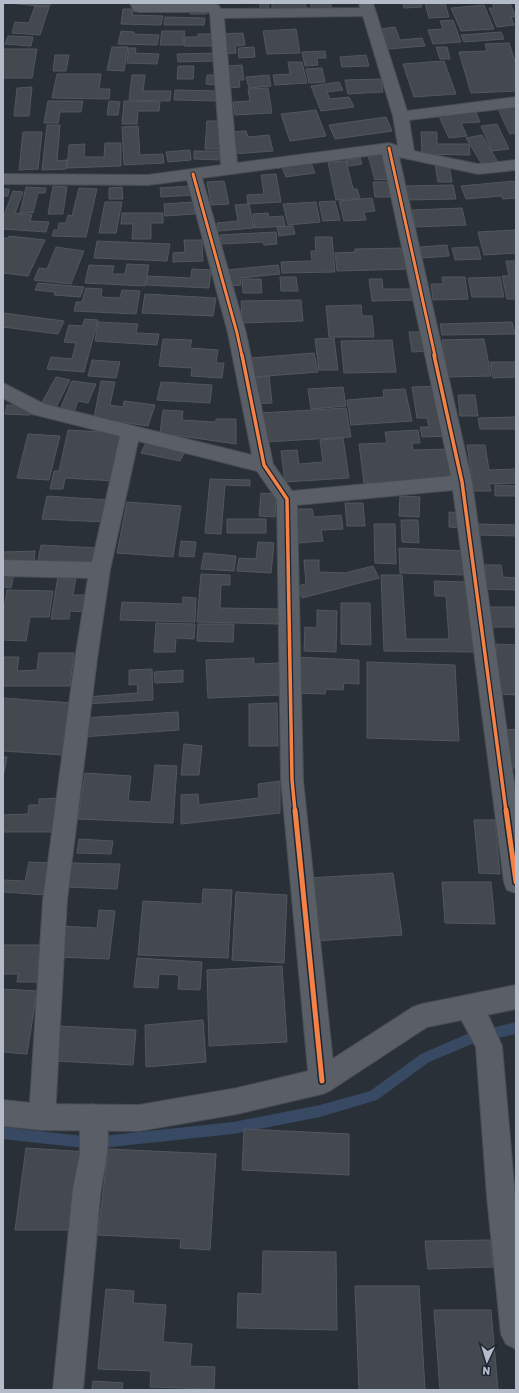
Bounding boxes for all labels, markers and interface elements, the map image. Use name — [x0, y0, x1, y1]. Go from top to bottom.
north arrow — [467, 1341, 507, 1381]
text: N — [482, 1364, 491, 1377]

